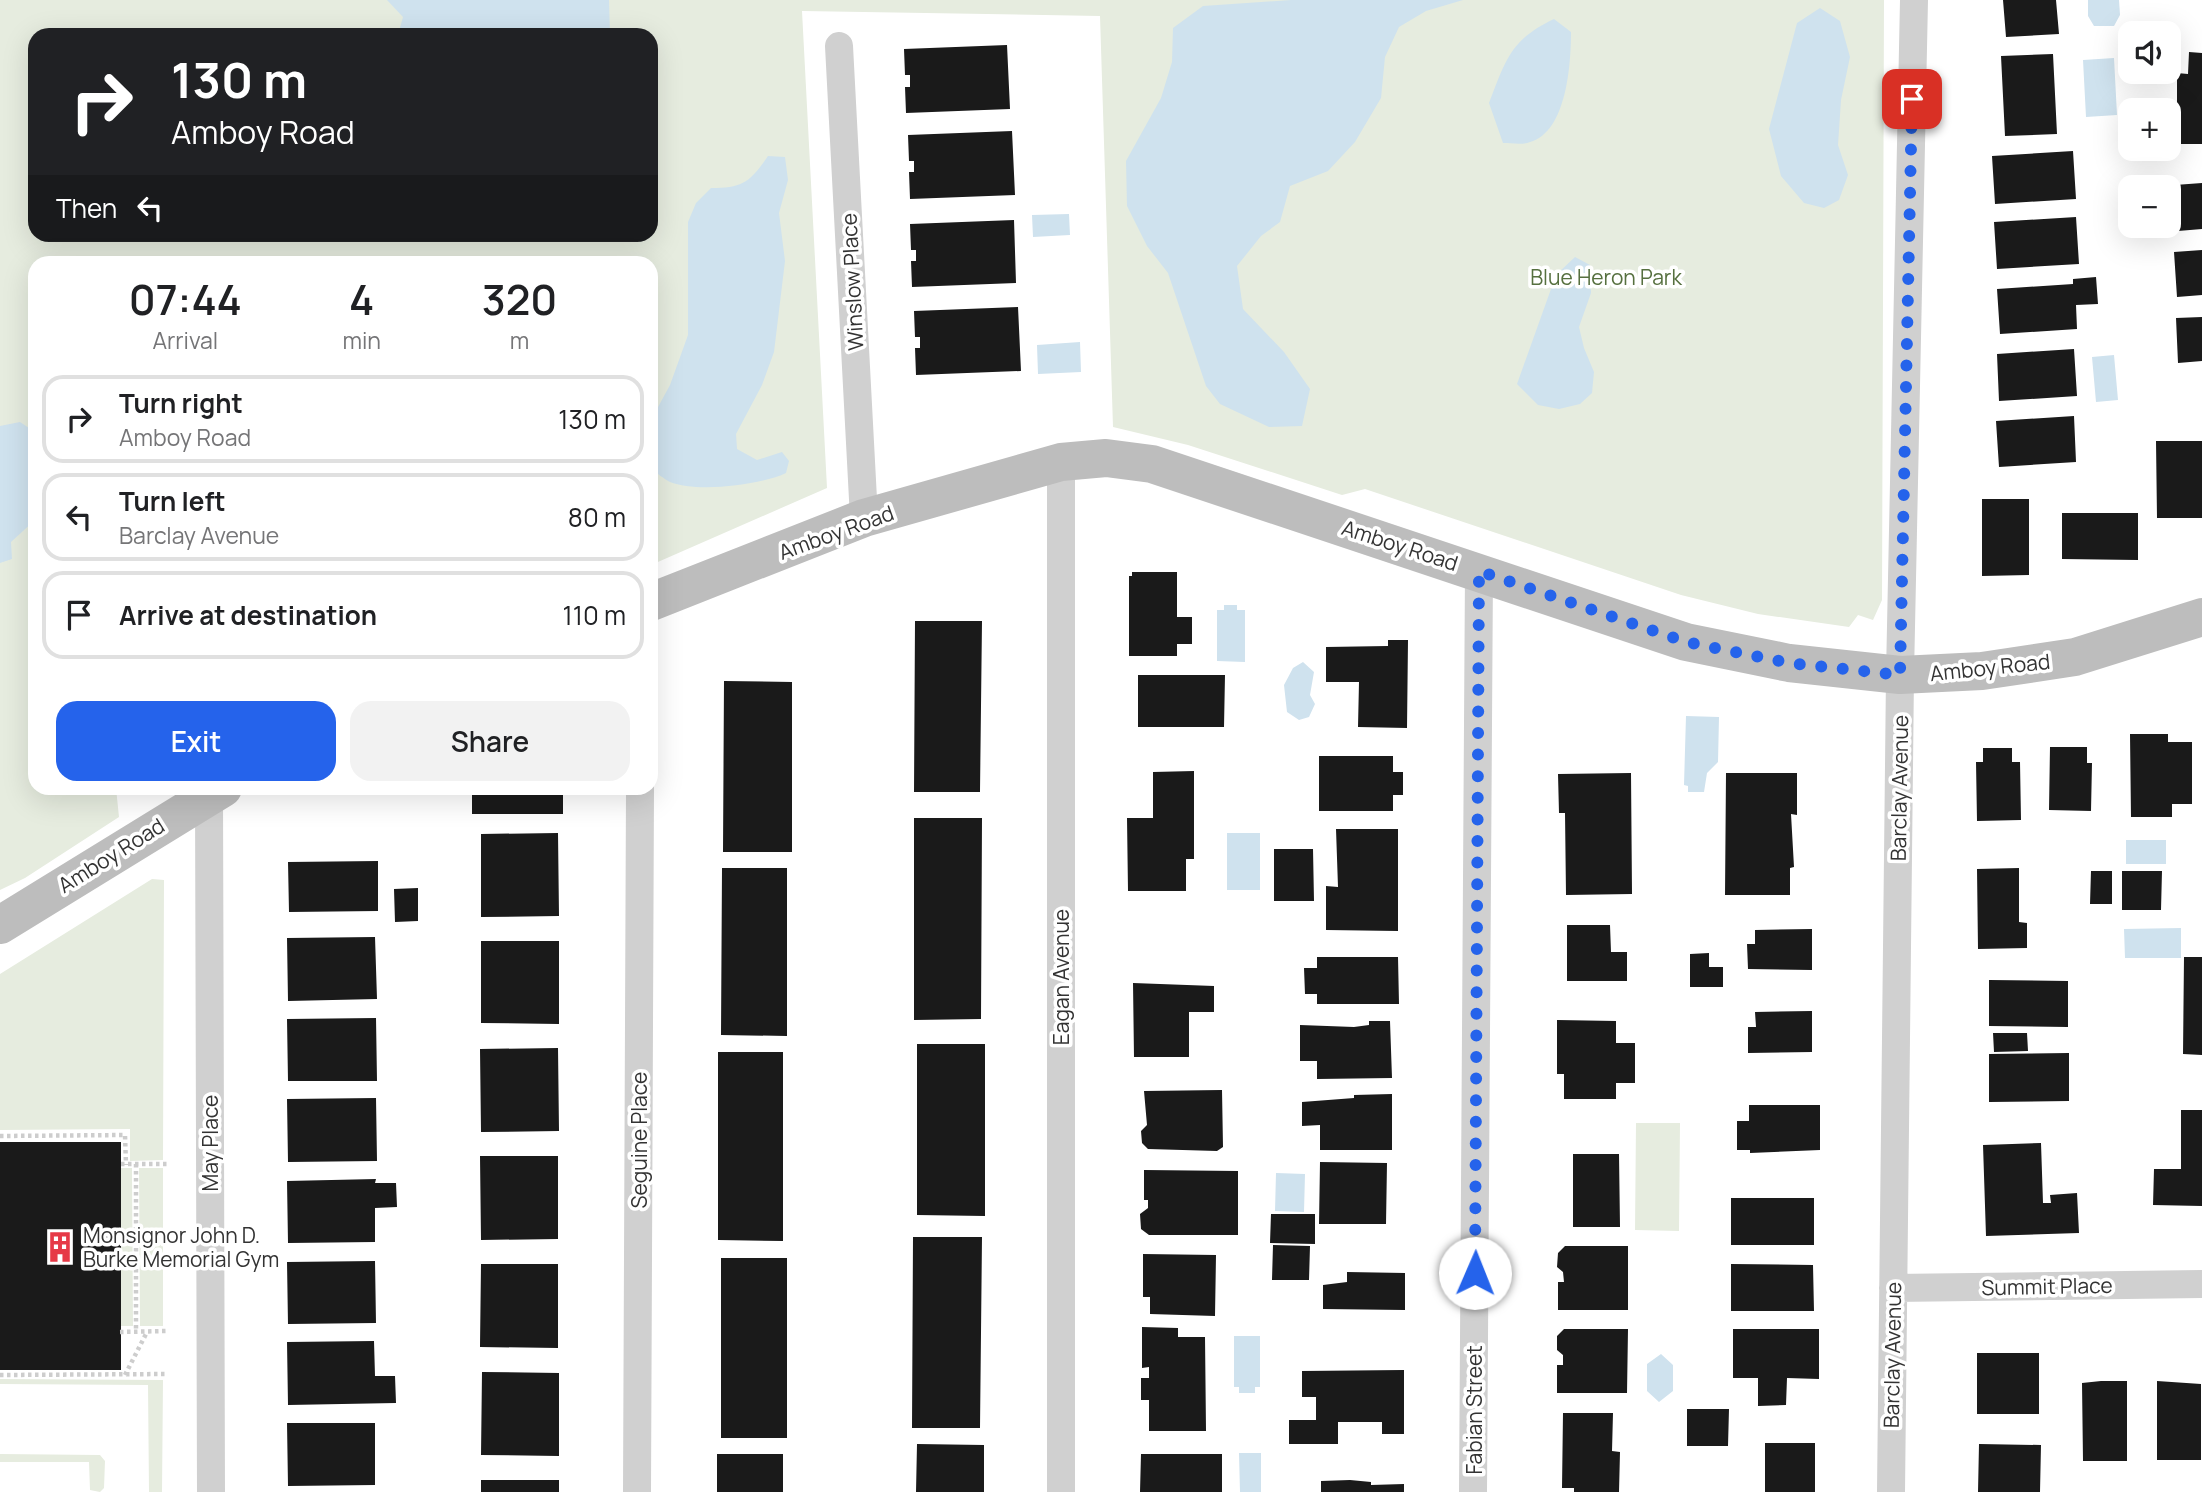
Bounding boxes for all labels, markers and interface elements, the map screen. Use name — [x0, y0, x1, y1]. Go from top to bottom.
map controls — [2118, 21, 2181, 238]
button: sound — [2118, 21, 2181, 84]
text: 130 m — [171, 46, 307, 113]
icon: right — [56, 56, 147, 147]
pin — [1882, 69, 1942, 129]
icon: arrive — [1893, 80, 1931, 118]
button: + — [2118, 98, 2181, 161]
text: Amboy Road — [171, 110, 355, 154]
button: − — [2118, 175, 2181, 238]
icon: left — [131, 189, 169, 227]
text: Then — [56, 190, 117, 226]
street label: Winslow Place — [834, 213, 870, 351]
park label: Blue Heron Park — [1530, 263, 1682, 291]
text: 07:44 — [129, 270, 242, 328]
text: 4 — [349, 270, 374, 328]
text: 320 — [482, 270, 557, 328]
text: Arrival — [152, 324, 218, 356]
text: min — [342, 324, 381, 356]
text: m — [510, 324, 529, 356]
text: Turn right — [119, 385, 243, 421]
icon: right — [60, 400, 98, 438]
text: 130 m — [558, 401, 626, 437]
text: Amboy Road — [119, 421, 251, 453]
text: Turn left — [119, 483, 226, 519]
icon: left — [60, 498, 98, 536]
street label: Amboy Road — [775, 498, 897, 566]
text: 80 m — [568, 499, 626, 535]
street label: Amboy Road — [1338, 513, 1462, 577]
text: Barclay Avenue — [119, 519, 279, 551]
icon: arrive — [60, 596, 98, 634]
text: Arrive at destination — [119, 597, 377, 633]
text: 110 m — [563, 597, 626, 633]
street label: Amboy Road — [1929, 647, 2051, 687]
button: Exit — [56, 701, 336, 781]
button: Share — [350, 701, 630, 781]
street label: Barclay Avenue — [1884, 715, 1914, 861]
street label: Amboy Road — [52, 811, 170, 899]
street label: Eagan Avenue — [1047, 909, 1075, 1045]
street label: Seguine Place — [625, 1072, 653, 1208]
street label: May Place — [196, 1095, 224, 1191]
place label: Monsignor John D. Burke Memorial Gym — [83, 1221, 279, 1273]
building icon: Monsignor John D. Burke Memorial Gym — [43, 1230, 77, 1264]
position arrow — [1438, 1236, 1512, 1310]
street label: Summit Place — [1981, 1271, 2113, 1301]
street label: Barclay Avenue — [1877, 1282, 1907, 1428]
street label: Fabian Street — [1460, 1345, 1488, 1475]

